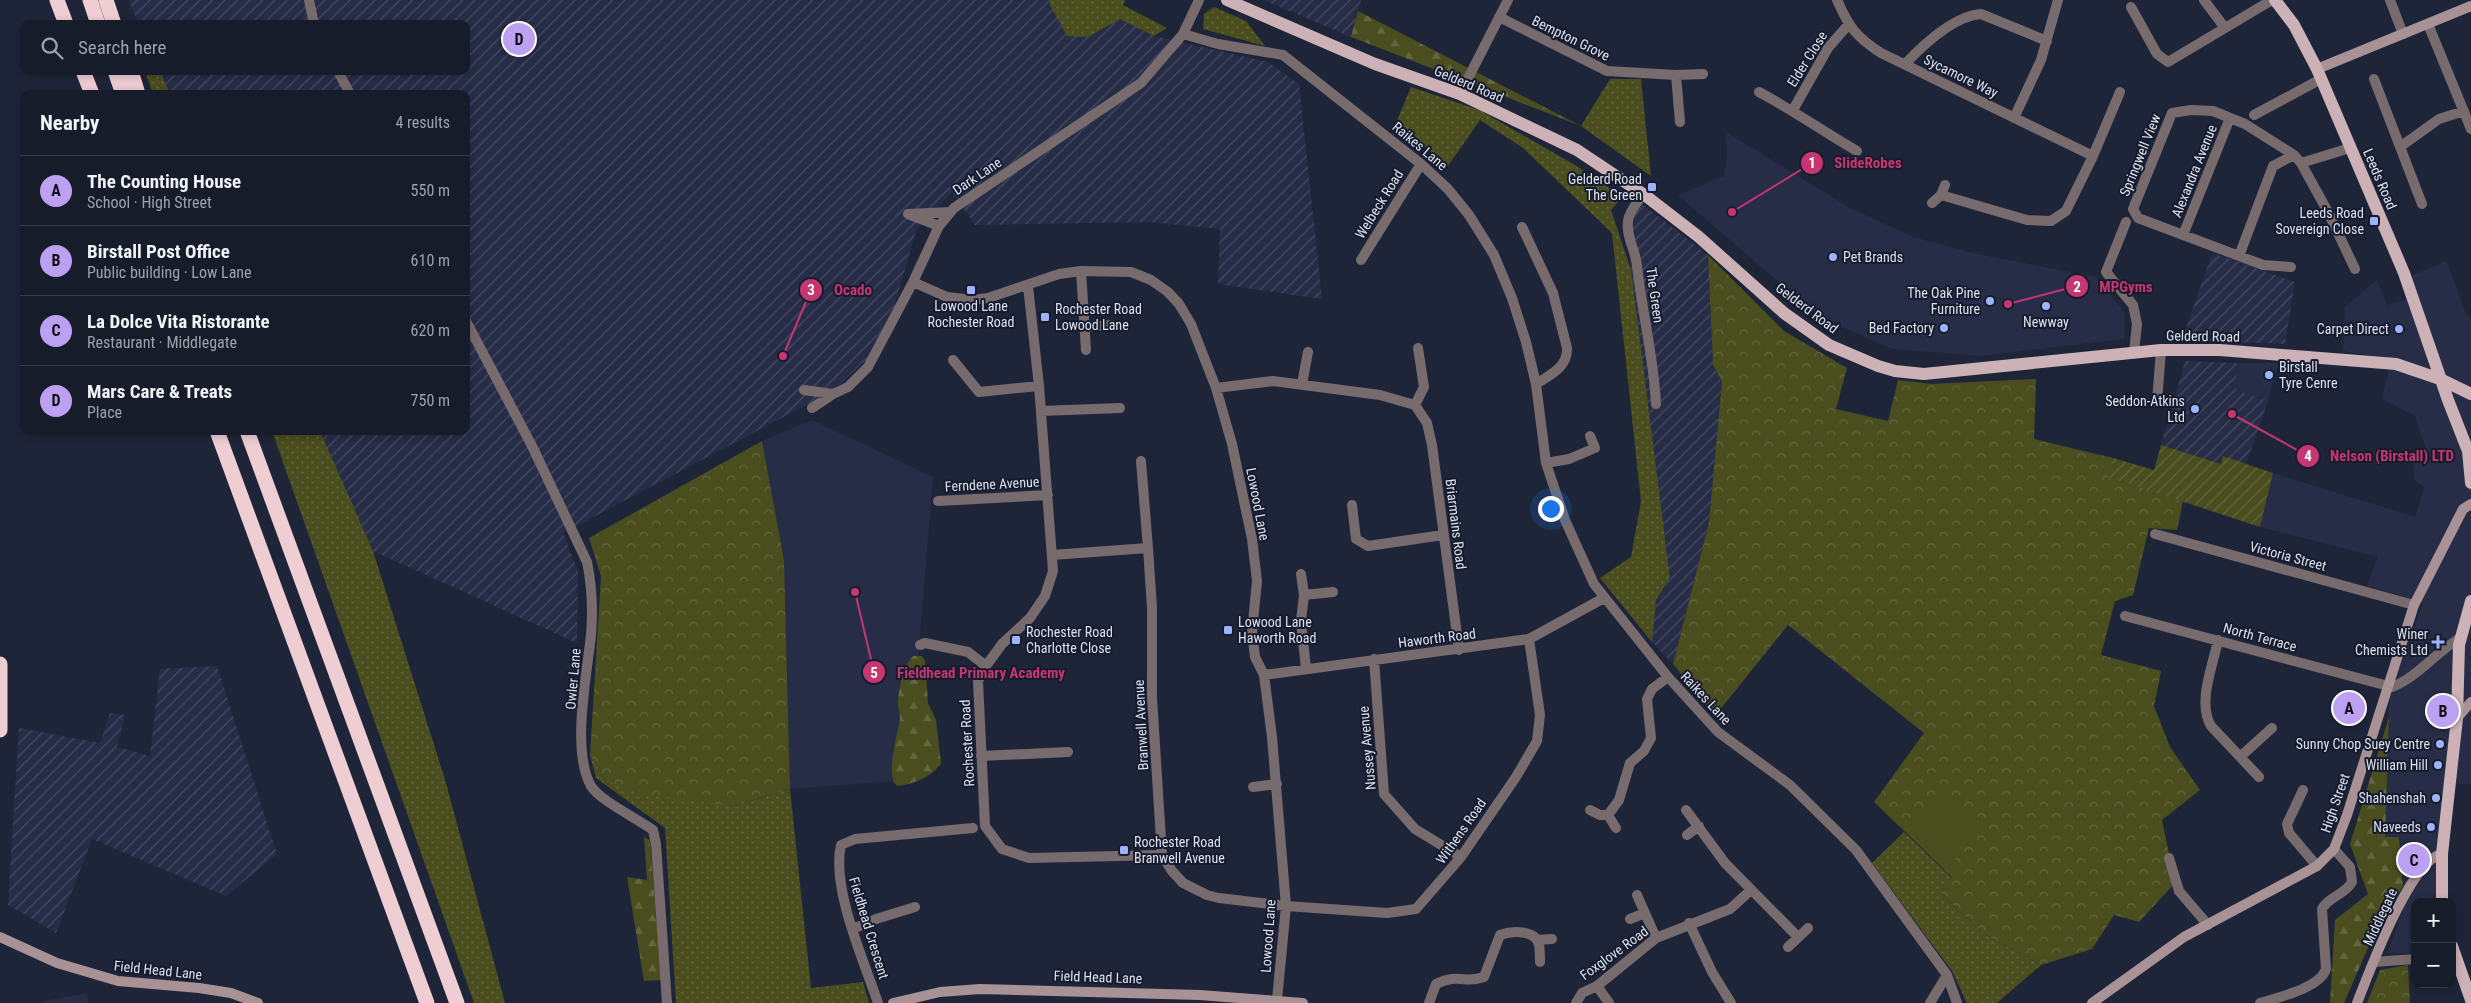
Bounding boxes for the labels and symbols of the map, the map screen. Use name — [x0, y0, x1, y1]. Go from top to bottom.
street label: Bempton Grove — [1530, 12, 1613, 64]
pin: D — [503, 20, 535, 58]
street label: Elder Close — [1784, 28, 1831, 90]
street label: Sycamore Way — [1921, 51, 2001, 101]
street label: Gelderd Road — [1432, 62, 1506, 106]
street label: Springwell View — [2116, 112, 2164, 198]
street label: Raikes Lane — [1389, 119, 1451, 174]
street label: Alexandra Avenue — [2168, 122, 2220, 220]
street label: Leeds Road — [2360, 146, 2400, 212]
callout: SlideRobes — [1799, 148, 1912, 178]
street label: Dark Lane — [950, 154, 1005, 198]
text: 1 — [1808, 154, 1816, 172]
text: SlideRobes — [1834, 154, 1902, 172]
street label: Welbeck Road — [1352, 167, 1406, 241]
place label: Gelderd Road The Green — [1568, 171, 1642, 203]
marker: Gelderd Road The Green — [1646, 181, 1658, 193]
place label: Leeds Road Sovereign Close — [2275, 205, 2364, 237]
marker: Leeds Road Sovereign Close — [2368, 215, 2380, 227]
place label: Pet Brands — [1843, 249, 1903, 265]
marker: Pet Brands — [1827, 251, 1839, 263]
street label: The Green — [1643, 266, 1667, 324]
callout: MPGyms — [2065, 271, 2163, 301]
callout: Ocado — [799, 275, 882, 305]
text: 2 — [2073, 278, 2081, 296]
text: MPGyms — [2099, 278, 2153, 296]
street label: Gelderd Road — [1773, 279, 1841, 337]
text: 3 — [807, 281, 815, 299]
text: Ocado — [834, 281, 872, 299]
marker: Lowood Lane Rochester Road — [965, 284, 977, 296]
place label: The Oak Pine Furniture — [1907, 285, 1980, 317]
marker: The Oak Pine Furniture — [1984, 295, 1996, 307]
place label: Lowood Lane Rochester Road — [928, 298, 1014, 330]
marker: Newway — [2040, 300, 2052, 312]
place label: Rochester Road Lowood Lane — [1055, 301, 1142, 333]
marker: Rochester Road Lowood Lane — [1039, 311, 1051, 323]
place label: Newway — [2023, 314, 2069, 330]
place label: Bed Factory — [1869, 320, 1934, 336]
place label: Carpet Direct — [2317, 321, 2389, 337]
marker: Bed Factory — [1938, 322, 1950, 334]
marker: Carpet Direct — [2393, 323, 2405, 335]
street label: Gelderd Road — [2166, 327, 2240, 345]
place label: Birstall Tyre Cenre — [2279, 359, 2338, 391]
marker: Birstall Tyre Cenre — [2263, 369, 2275, 381]
place label: Seddon-Atkins Ltd — [2105, 393, 2185, 425]
marker: Seddon-Atkins Ltd — [2189, 403, 2201, 415]
callout: Nelson (Birstall) LTD — [2295, 441, 2464, 471]
text: 4 — [2304, 447, 2312, 465]
text: Nelson (Birstall) LTD — [2330, 447, 2454, 465]
street label: Lowood Lane — [1243, 466, 1273, 542]
street label: Ferndene Avenue — [944, 474, 1040, 494]
street label: Briarmains Road — [1443, 478, 1469, 570]
your location — [1538, 496, 1564, 522]
street label: Victoria Street — [2248, 538, 2328, 574]
place label: Lowood Lane Haworth Road — [1238, 614, 1316, 646]
street label: North Terrace — [2222, 620, 2299, 655]
place label: Rochester Road Charlotte Close — [1026, 624, 1113, 656]
marker: Lowood Lane Haworth Road — [1222, 624, 1234, 636]
street label: Haworth Road — [1397, 625, 1477, 651]
place label: Winer Chemists Ltd — [2355, 626, 2428, 658]
marker: Rochester Road Charlotte Close — [1010, 634, 1022, 646]
marker: Winer Chemists Ltd — [2432, 636, 2444, 648]
street label: Owler Lane — [562, 647, 584, 710]
callout: Fieldhead Primary Academy — [862, 657, 1075, 687]
text: 5 — [870, 664, 878, 682]
text: Fieldhead Primary Academy — [897, 664, 1065, 682]
street label: Raikes Lane — [1678, 668, 1735, 728]
street label: Branwell Avenue — [1131, 679, 1151, 771]
pin: A — [2333, 689, 2365, 727]
pin: B — [2427, 692, 2459, 730]
street label: Rochester Road — [957, 699, 977, 787]
street label: Nussey Avenue — [1355, 705, 1379, 791]
place label: Sunny Chop Suey Centre — [2296, 736, 2430, 752]
marker: Sunny Chop Suey Centre — [2434, 738, 2446, 750]
place label: William Hill — [2366, 757, 2428, 773]
marker: William Hill — [2432, 759, 2444, 771]
street label: High Street — [2317, 771, 2353, 835]
place label: Shahenshah — [2359, 790, 2426, 806]
marker: Shahenshah — [2430, 792, 2442, 804]
street label: Withens Road — [1433, 795, 1489, 867]
place label: Naveeds — [2373, 819, 2421, 835]
marker: Naveeds — [2425, 821, 2437, 833]
place label: Rochester Road Branwell Avenue — [1134, 834, 1225, 866]
pin: C — [2398, 841, 2430, 879]
marker: Rochester Road Branwell Avenue — [1118, 844, 1130, 856]
street label: Fieldhead Crescent — [846, 875, 892, 981]
street label: Middlegate — [2360, 885, 2400, 948]
street label: Lowood Lane — [1257, 898, 1279, 973]
street label: Foxglove Road — [1577, 923, 1651, 983]
street label: Field Head Lane — [113, 957, 203, 983]
street label: Field Head Lane — [1053, 967, 1143, 987]

